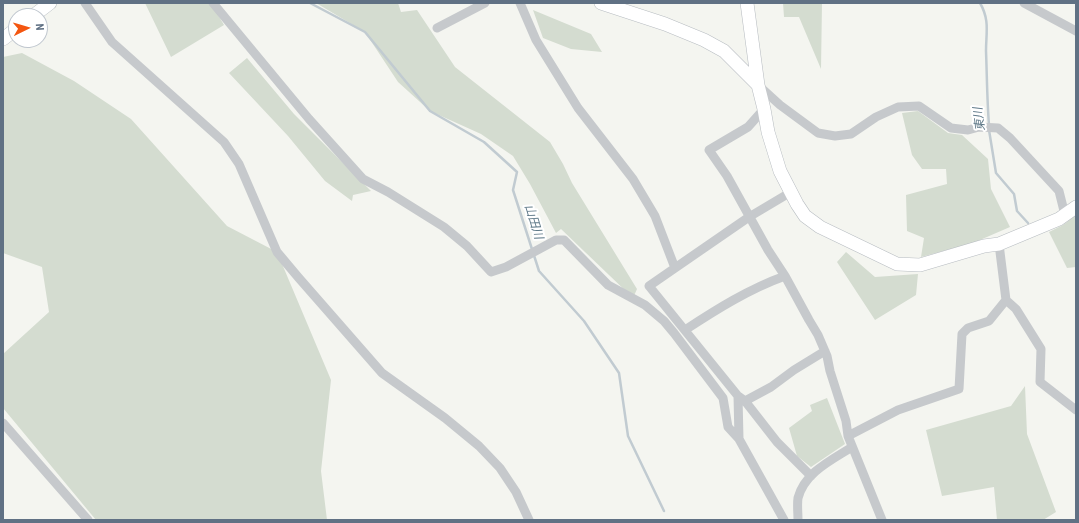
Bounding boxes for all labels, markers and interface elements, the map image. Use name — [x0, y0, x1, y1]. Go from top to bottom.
north arrow — [8, 8, 48, 48]
text: N — [33, 23, 46, 31]
water label: 東川 — [971, 106, 989, 132]
water label: 山田川 — [521, 203, 545, 241]

